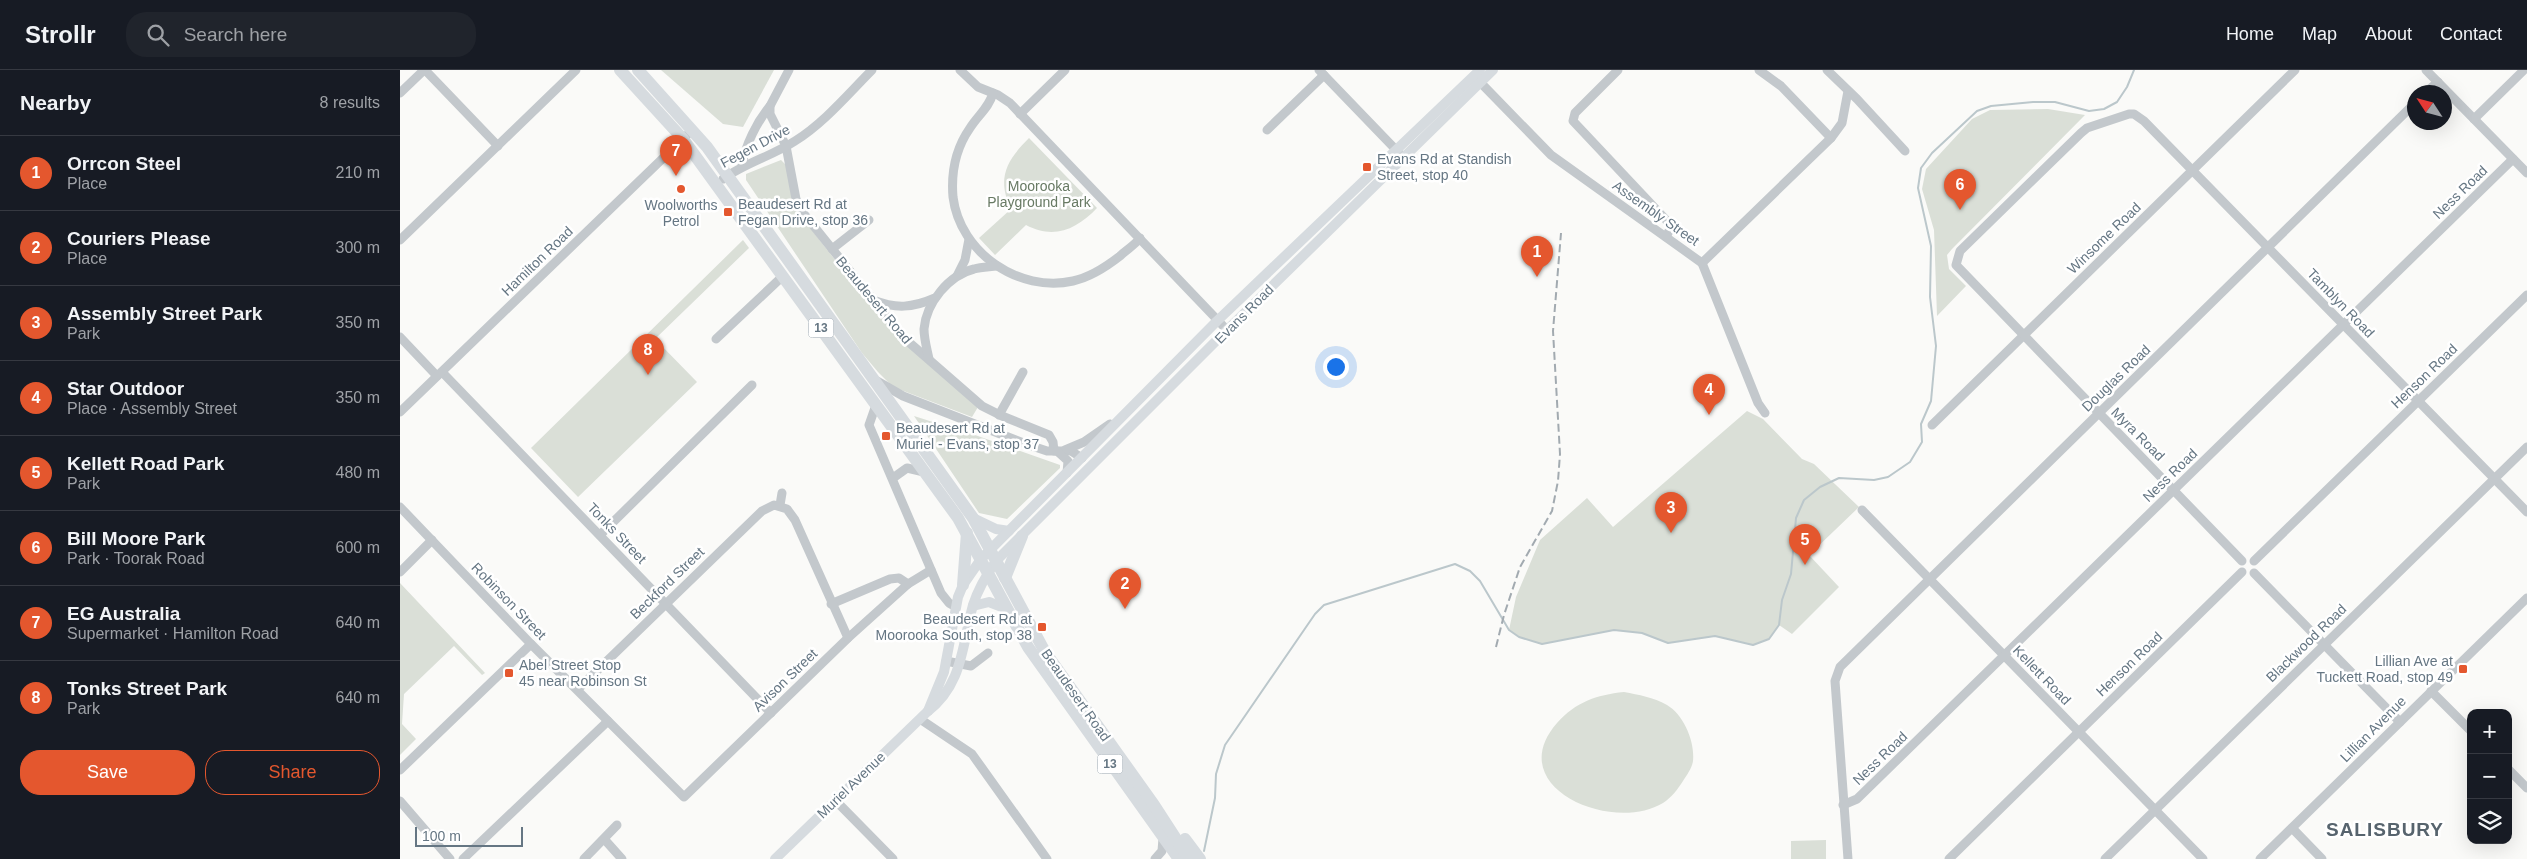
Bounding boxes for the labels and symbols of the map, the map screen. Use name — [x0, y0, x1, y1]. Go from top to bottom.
north arrow — [2407, 85, 2452, 130]
street label: Fegen Drive — [718, 121, 793, 171]
pin: 7 — [660, 135, 692, 176]
place label: Evans Rd at Standish Street, stop 40 — [1377, 151, 1512, 183]
marker: Evans Rd at Standish Street, stop 40 — [1361, 161, 1373, 173]
street label: Ness Road — [2430, 162, 2490, 222]
pin: 6 — [1944, 169, 1976, 210]
street label: Assembly Street — [1610, 177, 1702, 249]
park label: Moorooka Playground Park — [987, 178, 1092, 210]
marker: Woolworths Petrol — [675, 183, 687, 195]
place label: Beaudesert Rd at Fegan Drive, stop 36 — [738, 196, 868, 228]
place label: Woolworths Petrol — [645, 197, 717, 229]
street label: Winsome Road — [2064, 199, 2144, 277]
marker: Beaudesert Rd at Fegan Drive, stop 36 — [722, 206, 734, 218]
street label: Hamilton Road — [498, 223, 576, 299]
pin: 1 — [1521, 236, 1553, 277]
street label: Beaudesert Road — [833, 253, 915, 347]
street label: Tamblyn Road — [2304, 265, 2378, 341]
street label: Evans Road — [1211, 281, 1277, 347]
road number: 13 — [808, 318, 834, 338]
pin: 8 — [632, 334, 664, 375]
street label: Douglas Road — [2079, 341, 2153, 415]
street label: Henson Road — [2388, 341, 2460, 411]
your location — [1323, 354, 1349, 380]
pin: 4 — [1693, 374, 1725, 415]
street label: Myra Road — [2108, 404, 2168, 464]
place label: Beaudesert Rd at Muriel - Evans, stop 37 — [896, 420, 1039, 452]
marker: Beaudesert Rd at Muriel - Evans, stop 37 — [880, 430, 892, 442]
street label: Ness Road — [2140, 445, 2200, 505]
pin: 3 — [1655, 492, 1687, 533]
street label: Tonks Street — [584, 499, 650, 567]
pin: 5 — [1789, 524, 1821, 565]
street label: Beckford Street — [627, 544, 707, 622]
street label: Robinson Street — [468, 559, 550, 643]
pin: 2 — [1109, 568, 1141, 609]
street label: Blackwood Road — [2263, 601, 2349, 685]
place label: Beaudesert Rd at Moorooka South, stop 38 — [876, 611, 1032, 643]
marker: Beaudesert Rd at Moorooka South, stop 38 — [1036, 621, 1048, 633]
street label: Henson Road — [2093, 629, 2165, 699]
street label: Kellett Road — [2010, 642, 2074, 708]
street label: Avison Street — [750, 645, 820, 715]
street label: Beaudesert Road — [1038, 646, 1114, 744]
place label: Lillian Ave at Tuckett Road, stop 49 — [2317, 653, 2453, 685]
place label: Abel Street Stop 45 near Robinson St — [519, 657, 647, 689]
marker: Lillian Ave at Tuckett Road, stop 49 — [2457, 663, 2469, 675]
marker: Abel Street Stop 45 near Robinson St — [503, 667, 515, 679]
street label: Lillian Avenue — [2337, 693, 2409, 765]
street label: Ness Road — [1850, 728, 1910, 788]
street label: Muriel Avenue — [814, 748, 889, 821]
road number: 13 — [1098, 754, 1122, 774]
district label: SALISBURY — [2326, 819, 2444, 840]
scale bar — [415, 824, 522, 847]

